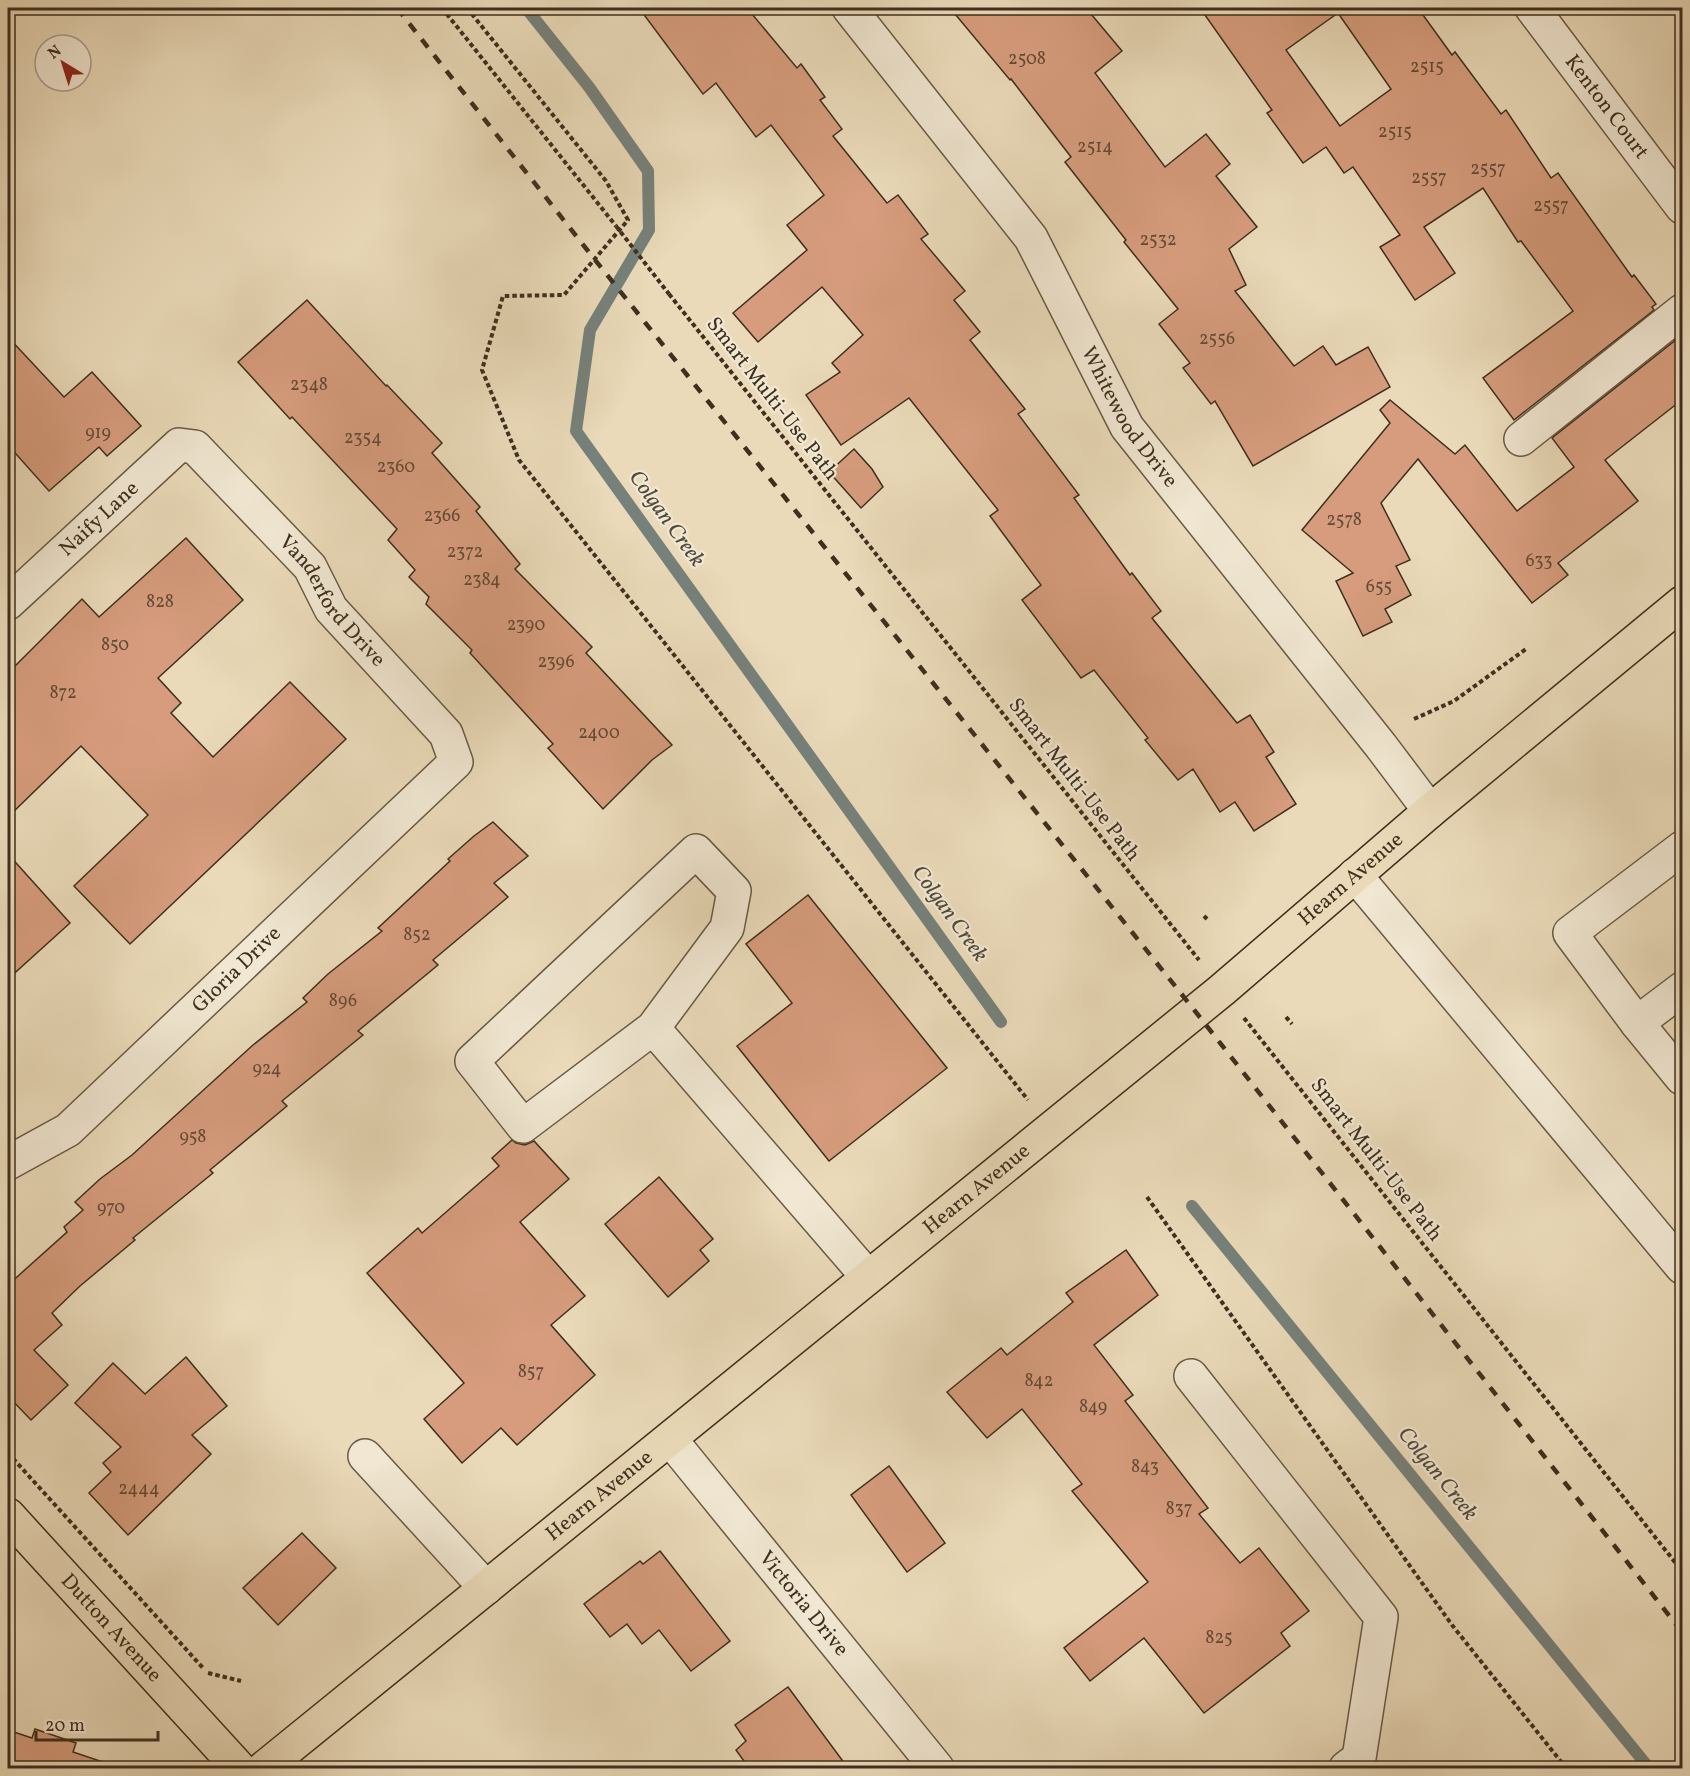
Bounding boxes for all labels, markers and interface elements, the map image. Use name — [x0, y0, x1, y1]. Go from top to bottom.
north arrow — [33, 33, 93, 93]
text: N — [44, 40, 67, 65]
house number: 2508 — [1008, 47, 1046, 72]
street label: Kenton Court — [1558, 49, 1656, 165]
house number: 2515 — [1410, 55, 1444, 80]
house number: 2515 — [1378, 120, 1412, 145]
house number: 2514 — [1077, 135, 1113, 160]
house number: 2557 — [1470, 157, 1506, 182]
house number: 2557 — [1411, 166, 1447, 191]
house number: 2557 — [1533, 194, 1569, 219]
house number: 2532 — [1139, 228, 1177, 253]
street label: Smart Multi-Use Path — [699, 311, 845, 487]
house number: 2556 — [1199, 327, 1235, 352]
street label: Whitewood Drive — [1074, 342, 1184, 494]
house number: 2348 — [290, 373, 328, 398]
house number: 919 — [85, 421, 111, 446]
house number: 2354 — [344, 426, 382, 451]
house number: 2360 — [377, 455, 415, 480]
water label: Colgan Creek — [620, 464, 712, 574]
street label: Naify Lane — [53, 474, 145, 563]
house number: 2366 — [424, 504, 460, 529]
house number: 2578 — [1326, 508, 1362, 533]
street label: Vanderford Drive — [272, 528, 392, 674]
house number: 2372 — [447, 540, 483, 565]
house number: 633 — [1525, 549, 1553, 574]
house number: 2384 — [463, 568, 501, 593]
house number: 655 — [1366, 575, 1392, 600]
house number: 828 — [146, 590, 174, 615]
house number: 2390 — [507, 613, 545, 638]
house number: 850 — [101, 633, 129, 658]
house number: 2396 — [537, 650, 575, 675]
house number: 872 — [49, 681, 77, 706]
street label: Smart Multi-Use Path — [1001, 692, 1147, 868]
house number: 2400 — [578, 721, 620, 746]
street label: Hearn Avenue — [1292, 826, 1410, 933]
water label: Colgan Creek — [903, 859, 995, 969]
street label: Gloria Drive — [186, 920, 288, 1020]
house number: 852 — [403, 923, 431, 948]
house number: 896 — [329, 989, 357, 1014]
house number: 924 — [252, 1057, 282, 1082]
street label: Smart Multi-Use Path — [1303, 1072, 1449, 1248]
house number: 958 — [180, 1125, 206, 1150]
street label: Hearn Avenue — [917, 1137, 1036, 1242]
house number: 970 — [97, 1196, 125, 1221]
house number: 857 — [518, 1360, 544, 1385]
house number: 842 — [1024, 1369, 1054, 1394]
house number: 849 — [1079, 1395, 1107, 1420]
water label: Colgan Creek — [1389, 1420, 1485, 1528]
street label: Hearn Avenue — [540, 1443, 659, 1548]
house number: 843 — [1131, 1455, 1159, 1480]
house number: 2444 — [118, 1477, 160, 1502]
house number: 837 — [1165, 1497, 1193, 1522]
street label: Victoria Drive — [752, 1545, 855, 1663]
street label: Dutton Avenue — [54, 1567, 169, 1689]
house number: 825 — [1205, 1626, 1233, 1651]
scale bar — [36, 1704, 158, 1742]
text: 20 m — [45, 1714, 85, 1739]

